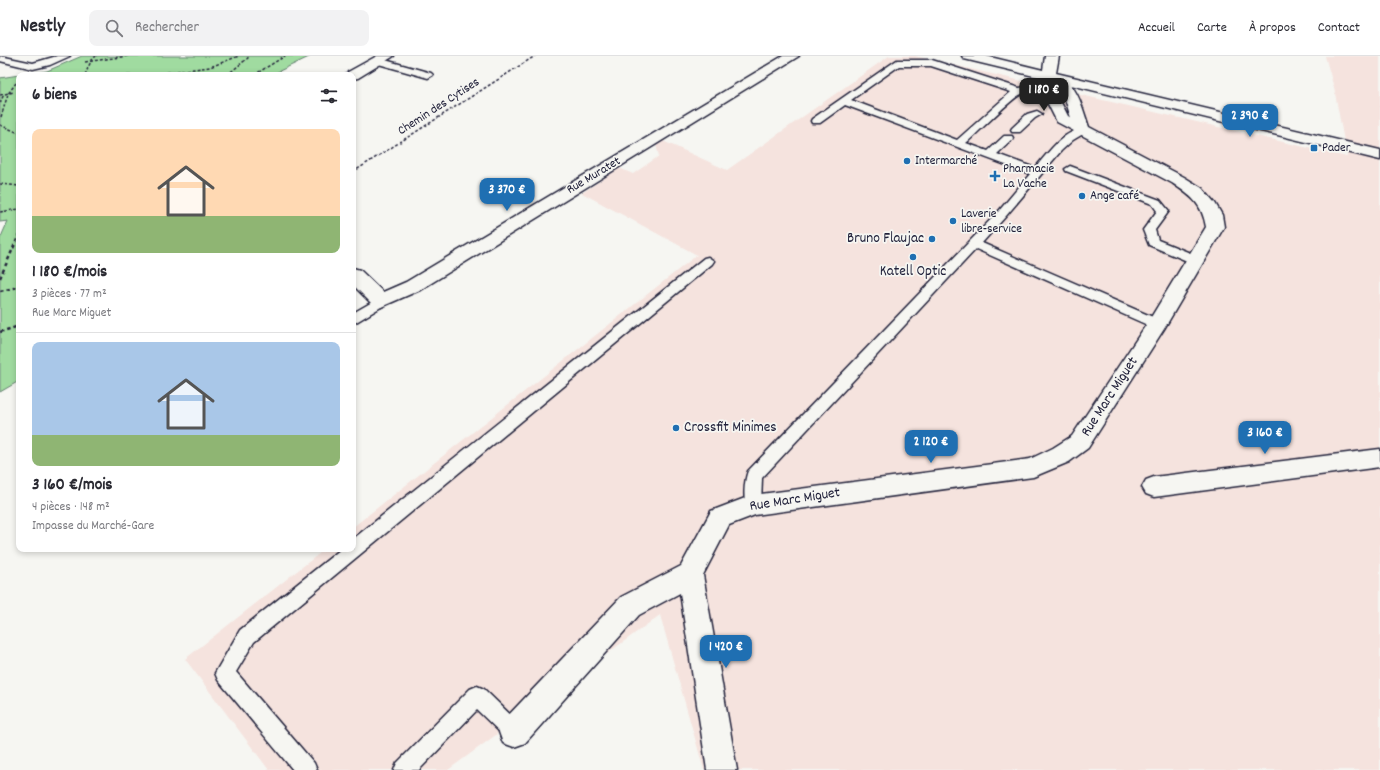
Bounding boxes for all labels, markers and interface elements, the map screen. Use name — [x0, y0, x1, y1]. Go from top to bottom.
search box — [89, 10, 369, 46]
text: Nestly — [20, 14, 65, 41]
icon: search — [103, 17, 125, 39]
text: Rechercher — [135, 17, 199, 39]
text: Accueil — [1138, 18, 1175, 38]
text: Carte — [1197, 18, 1227, 38]
text: À propos — [1249, 18, 1296, 38]
text: Contact — [1318, 18, 1360, 38]
street label: Chemin des Cytises — [394, 73, 484, 141]
pin: 1 180 € — [1007, 78, 1081, 112]
text: 1 180 € — [1028, 81, 1060, 100]
text: 6 biens — [32, 84, 77, 108]
icon: filters — [318, 85, 340, 107]
pin: 2 390 € — [1213, 104, 1287, 138]
text: 2 390 € — [1231, 107, 1269, 126]
place label: Pader — [1322, 139, 1351, 158]
marker: Pader — [1309, 143, 1319, 153]
street label: Rue Muratet — [563, 152, 625, 200]
place label: Intermarché — [915, 152, 977, 171]
icon: home — [150, 155, 222, 227]
marker: Intermarché — [902, 156, 912, 166]
place label: Pharmacie La Vache — [1003, 160, 1054, 194]
marker: Pharmacie La Vache — [990, 171, 1000, 181]
pin: 3 370 € — [470, 178, 544, 212]
text: 3 370 € — [489, 181, 525, 200]
place label: Ange café — [1090, 187, 1139, 206]
marker: Ange café — [1077, 191, 1087, 201]
place label: Laverie libre-service — [961, 205, 1022, 239]
marker: Laverie libre-service — [948, 216, 958, 226]
place label: Bruno Flaujac — [847, 228, 924, 250]
marker: Bruno Flaujac — [927, 234, 937, 244]
marker: Katell Optic — [908, 252, 918, 262]
text: 1 180 €/mois — [32, 261, 107, 285]
place label: Katell Optic — [880, 261, 946, 283]
text: 3 pièces · 77 m² — [32, 285, 107, 304]
text: Rue Marc Miguet — [32, 304, 111, 323]
street label: Rue Marc Miguet — [1076, 352, 1144, 441]
icon: home — [150, 368, 222, 440]
place label: Crossfit Minimes — [684, 417, 777, 439]
pin: 3 160 € — [1228, 421, 1302, 455]
marker: Crossfit Minimes — [671, 423, 681, 433]
text: 3 160 € — [1247, 424, 1283, 443]
pin: 2 120 € — [894, 430, 968, 464]
text: 2 120 € — [914, 433, 948, 452]
text: 3 160 €/mois — [32, 474, 113, 498]
street label: Rue Marc Miguet — [748, 482, 842, 518]
text: 4 pièces · 148 m² — [32, 498, 110, 517]
text: Impasse du Marché-Gare — [32, 517, 154, 536]
pin: 1 420 € — [689, 635, 763, 669]
text: 1 420 € — [709, 638, 743, 657]

